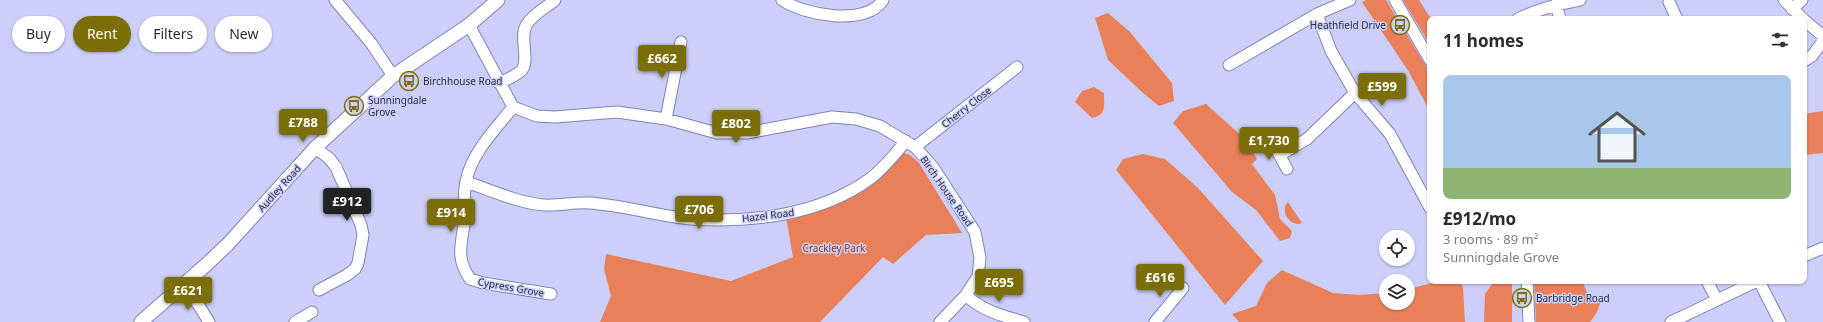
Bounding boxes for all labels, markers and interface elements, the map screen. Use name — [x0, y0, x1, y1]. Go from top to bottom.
bus stop icon: Heathfield Drive — [1389, 14, 1411, 36]
chip: Buy — [12, 16, 65, 52]
chip: Rent — [73, 16, 131, 52]
chip: Filters — [139, 16, 207, 52]
chip: New — [215, 16, 272, 52]
place label: Heathfield Drive — [1310, 18, 1386, 32]
text: 11 homes — [1443, 29, 1524, 52]
icon: filters — [1769, 29, 1791, 51]
pin: £662 — [638, 45, 686, 79]
text: £662 — [647, 49, 677, 67]
bus stop icon: Birchhouse Road — [398, 70, 420, 92]
pin: £599 — [1358, 73, 1406, 107]
place label: Birchhouse Road — [423, 74, 502, 88]
text: £599 — [1367, 77, 1397, 95]
street label: Cherry Close — [938, 83, 994, 131]
place label: Sunningdale Grove — [368, 93, 427, 119]
bus stop icon: Sunningdale Grove — [343, 95, 365, 117]
icon: home — [1581, 101, 1653, 173]
pin: £788 — [279, 109, 327, 143]
pin: £802 — [712, 110, 760, 144]
text: £788 — [288, 113, 318, 131]
text: £802 — [721, 114, 751, 132]
pin: £1,730 — [1236, 127, 1302, 161]
text: £1,730 — [1249, 131, 1289, 149]
street label: Birch House Road — [917, 153, 977, 229]
street label: Audley Road — [254, 162, 304, 214]
pin: £912 — [323, 188, 371, 222]
text: £912 — [332, 192, 362, 210]
pin: £706 — [675, 196, 723, 230]
pin: £914 — [427, 199, 475, 233]
text: £706 — [684, 200, 714, 218]
text: £914 — [436, 203, 466, 221]
street label: Hazel Road — [741, 205, 795, 225]
text: £912/mo — [1443, 207, 1516, 230]
map controls — [1379, 230, 1415, 310]
button: locate — [1379, 230, 1415, 266]
text: 3 rooms · 89 m² — [1443, 230, 1538, 248]
park label: Crackley Park — [803, 241, 866, 255]
text: Sunningdale Grove — [1443, 248, 1559, 266]
pin: £616 — [1136, 264, 1184, 298]
text: £616 — [1145, 268, 1175, 286]
pin: £695 — [975, 269, 1023, 303]
text: £695 — [984, 273, 1014, 291]
street label: Cypress Grove — [477, 274, 546, 300]
button: layers — [1379, 274, 1415, 310]
pin: £621 — [164, 277, 212, 311]
text: £621 — [173, 281, 203, 299]
bus stop icon: Barbridge Road — [1511, 287, 1533, 309]
place label: Barbridge Road — [1536, 291, 1610, 305]

